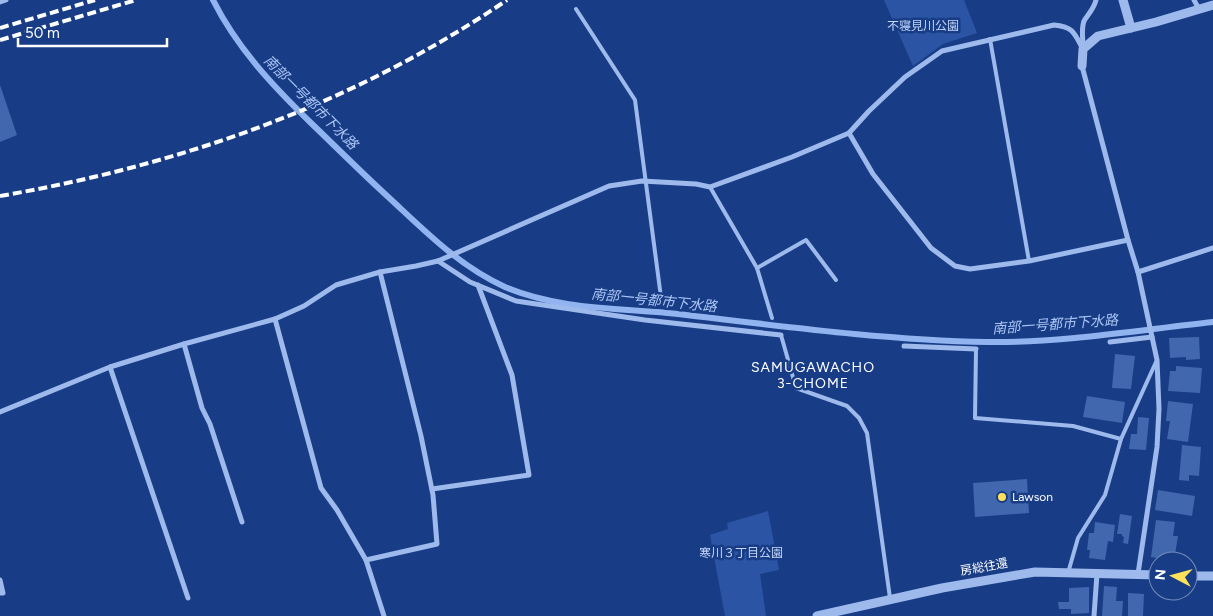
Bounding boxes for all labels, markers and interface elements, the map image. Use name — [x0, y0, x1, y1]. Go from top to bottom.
scale bar — [18, 15, 166, 47]
park label: 不寝見川公園 — [887, 19, 959, 33]
text: 50 m — [25, 24, 60, 42]
water label: 南部一号都市下水路 — [260, 52, 362, 154]
water label: 南部一号都市下水路 — [590, 285, 718, 316]
water label: 南部一号都市下水路 — [992, 312, 1119, 337]
district label: SAMUGAWACHO 3-CHOME — [751, 359, 875, 392]
place label: Lawson — [1012, 490, 1053, 504]
marker: Lawson — [996, 491, 1008, 503]
park label: 寒川３丁目公園 — [699, 546, 783, 560]
north arrow — [1148, 551, 1198, 601]
street label: 房総往還 — [959, 556, 1009, 578]
text: N — [1152, 568, 1170, 581]

